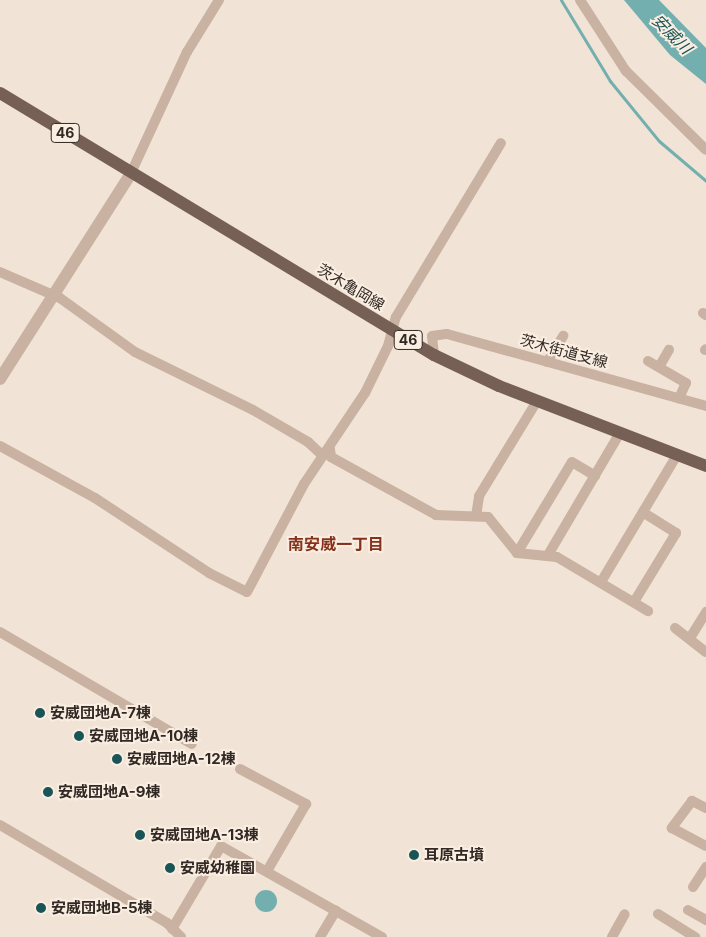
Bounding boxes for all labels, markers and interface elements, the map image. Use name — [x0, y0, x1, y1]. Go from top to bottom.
water label: 安威川 — [648, 10, 696, 58]
road number: 46 — [50, 122, 80, 144]
street label: 茨木亀岡線 — [314, 260, 388, 314]
road number: 46 — [393, 328, 423, 352]
street label: 茨木街道支線 — [518, 331, 610, 371]
district label: 南安威一丁目 — [288, 534, 384, 554]
place label: 安威団地A-7棟 — [50, 704, 151, 722]
marker: 安威団地A-7棟 — [34, 707, 46, 719]
place label: 安威団地A-10棟 — [89, 727, 198, 745]
marker: 安威団地A-10棟 — [73, 730, 85, 742]
place label: 安威団地A-12棟 — [127, 750, 236, 768]
marker: 安威団地A-12棟 — [111, 753, 123, 765]
place label: 安威団地A-9棟 — [58, 783, 160, 801]
marker: 安威団地A-9棟 — [42, 786, 54, 798]
place label: 安威団地A-13棟 — [150, 826, 259, 844]
marker: 安威団地A-13棟 — [134, 829, 146, 841]
place label: 耳原古墳 — [424, 846, 484, 864]
marker: 耳原古墳 — [408, 849, 420, 861]
place label: 安威幼稚園 — [180, 859, 255, 877]
marker: 安威幼稚園 — [164, 862, 176, 874]
place label: 安威団地B-5棟 — [51, 899, 153, 917]
marker: 安威団地B-5棟 — [35, 902, 47, 914]

